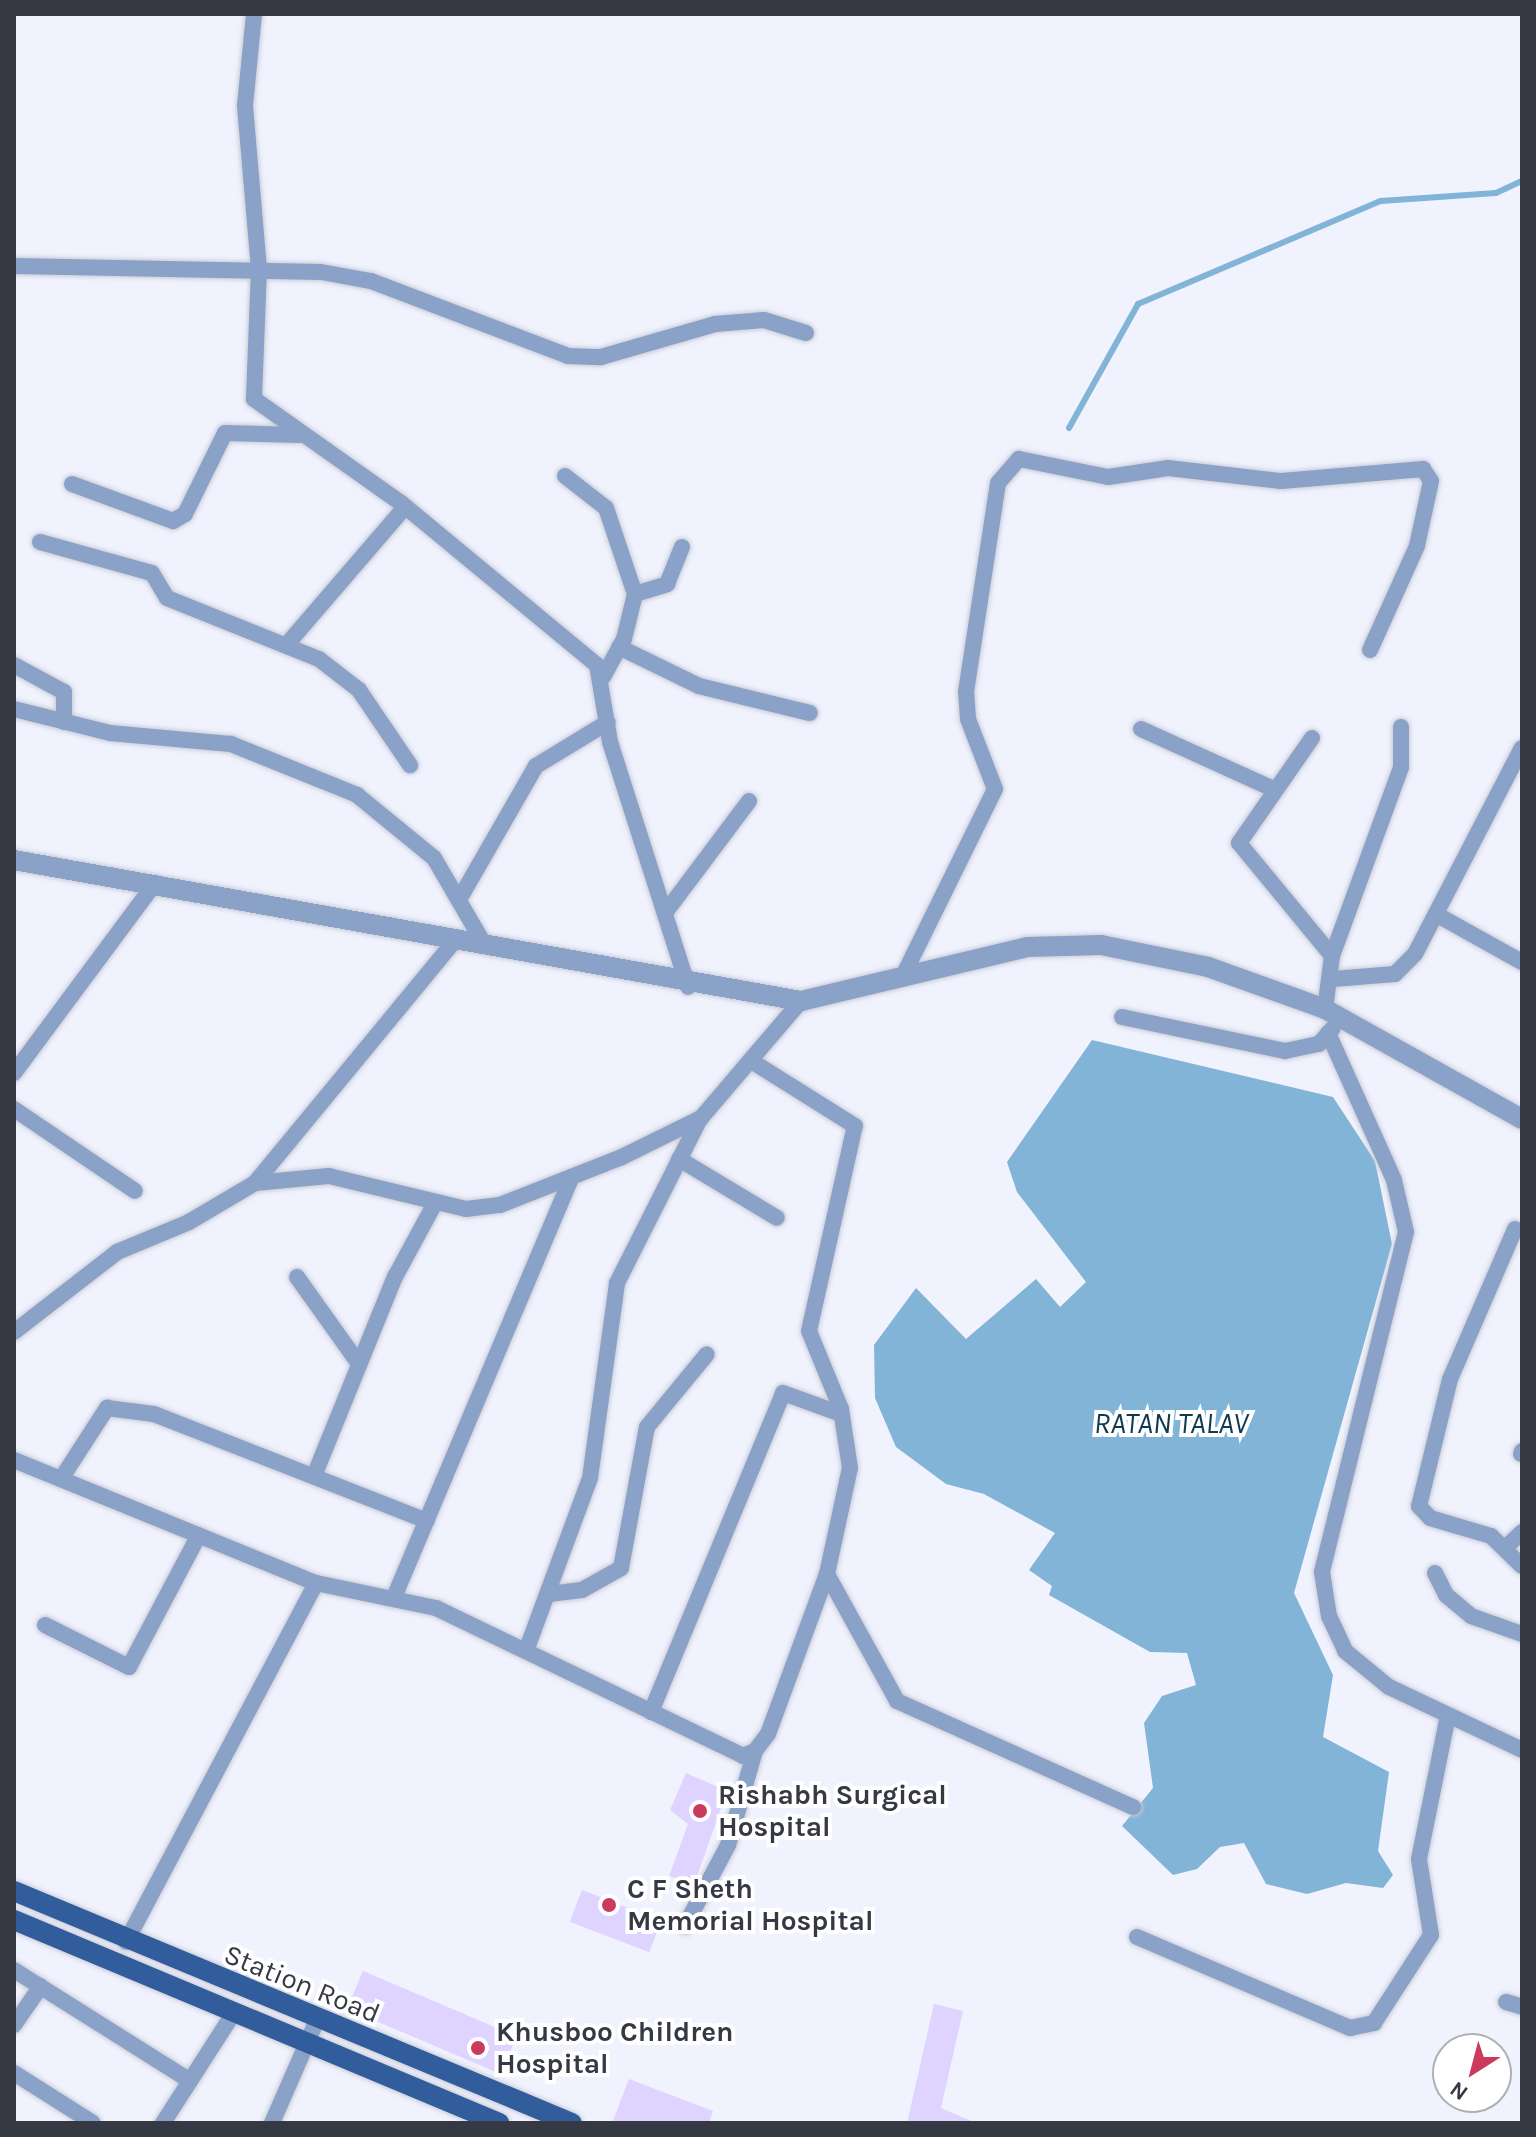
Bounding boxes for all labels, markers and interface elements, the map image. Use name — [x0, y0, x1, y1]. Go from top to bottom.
water label: RATAN TALAV — [1094, 1405, 1248, 1441]
place label: Rishabh Surgical Hospital — [718, 1778, 947, 1844]
marker: Rishabh Surgical Hospital — [689, 1800, 711, 1822]
place label: C F Sheth Memorial Hospital — [627, 1872, 873, 1938]
marker: C F Sheth Memorial Hospital — [598, 1894, 620, 1916]
street label: Station Road — [219, 1938, 385, 2030]
place label: Khusboo Children Hospital — [496, 2015, 733, 2081]
north arrow — [1432, 2033, 1512, 2113]
marker: Khusboo Children Hospital — [467, 2037, 489, 2059]
text: N — [1445, 2076, 1473, 2106]

